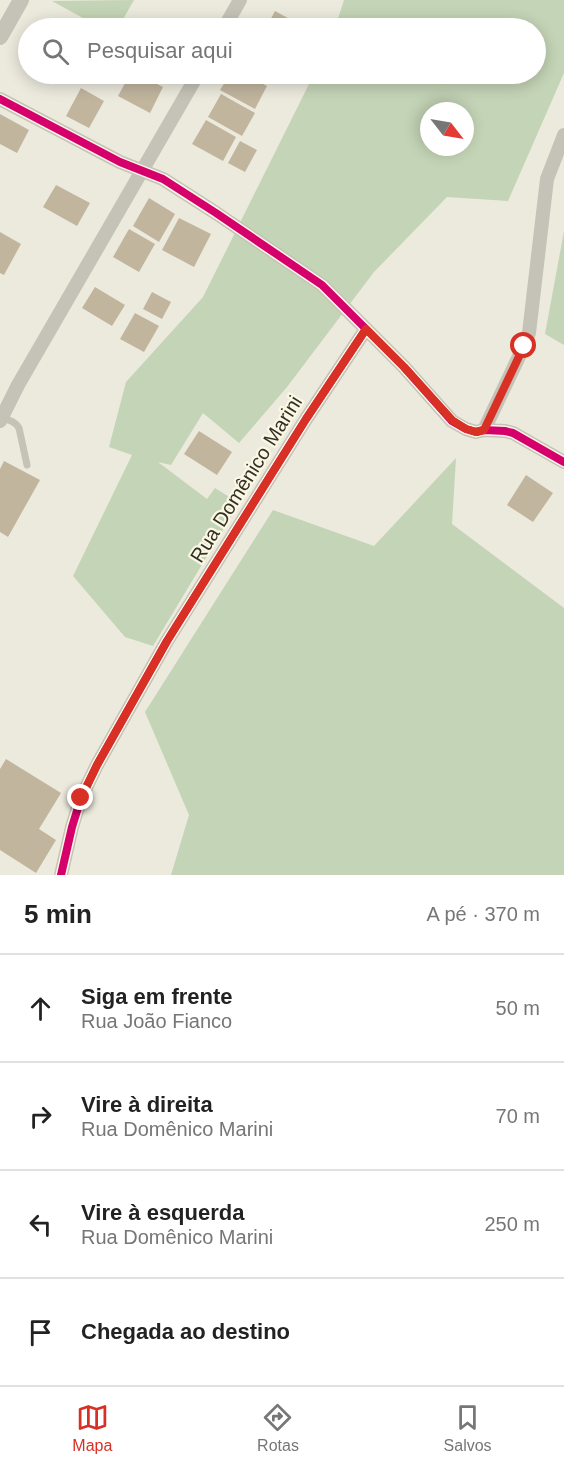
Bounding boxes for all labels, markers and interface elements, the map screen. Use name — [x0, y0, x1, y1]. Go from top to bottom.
search box — [18, 18, 546, 84]
icon: search — [39, 35, 72, 68]
text: Pesquisar aqui — [87, 38, 233, 63]
north arrow — [420, 102, 474, 156]
route start — [510, 332, 536, 358]
street label: Rua Domênico Marini — [186, 392, 306, 566]
route end — [67, 784, 93, 810]
text: 5 min — [24, 899, 92, 929]
text: A pé · 370 m — [427, 903, 540, 925]
text: Siga em frente — [81, 984, 233, 1009]
icon: ahead — [24, 992, 57, 1025]
text: 50 m — [496, 997, 540, 1019]
text: Rua João Fianco — [81, 1010, 232, 1032]
text: Vire à direita — [81, 1092, 213, 1117]
icon: right — [24, 1100, 57, 1133]
text: 70 m — [496, 1105, 540, 1127]
text: Rua Domênico Marini — [81, 1118, 273, 1140]
text: Vire à esquerda — [81, 1200, 244, 1225]
icon: left — [24, 1208, 57, 1241]
text: 250 m — [484, 1213, 540, 1235]
text: Rua Domênico Marini — [81, 1226, 273, 1248]
icon: arrive — [24, 1316, 57, 1349]
text: Chegada ao destino — [81, 1319, 290, 1344]
tab: Mapa — [72, 1401, 112, 1455]
tab: Rotas — [257, 1401, 299, 1455]
tab: Salvos — [444, 1401, 492, 1455]

